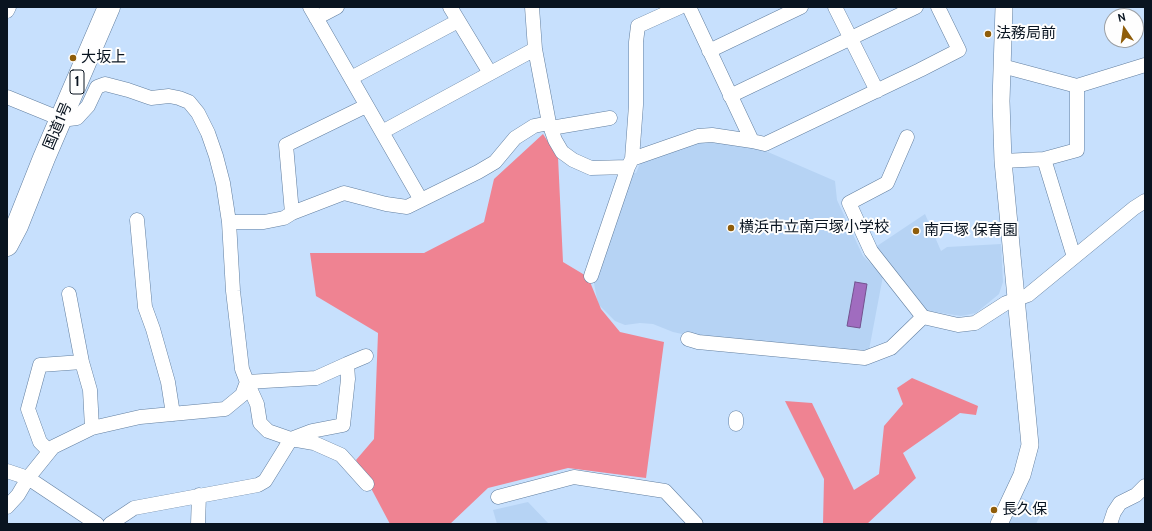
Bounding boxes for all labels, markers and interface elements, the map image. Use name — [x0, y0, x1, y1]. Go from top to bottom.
north arrow — [1104, 8, 1144, 48]
text: N — [1116, 10, 1127, 25]
place label: 法務局前 — [996, 25, 1056, 43]
marker: 法務局前 — [983, 29, 993, 39]
place label: 大坂上 — [81, 49, 126, 67]
marker: 大坂上 — [68, 53, 78, 63]
road number: 1 — [70, 70, 84, 94]
street label: 国道1号 — [40, 100, 76, 152]
place label: 横浜市立南戸塚小学校 — [739, 219, 889, 237]
place label: 南戸塚 保育園 — [924, 222, 1017, 240]
marker: 横浜市立南戸塚小学校 — [726, 223, 736, 233]
marker: 南戸塚 保育園 — [911, 226, 921, 236]
place label: 長久保 — [1002, 501, 1047, 519]
marker: 長久保 — [989, 505, 999, 515]

